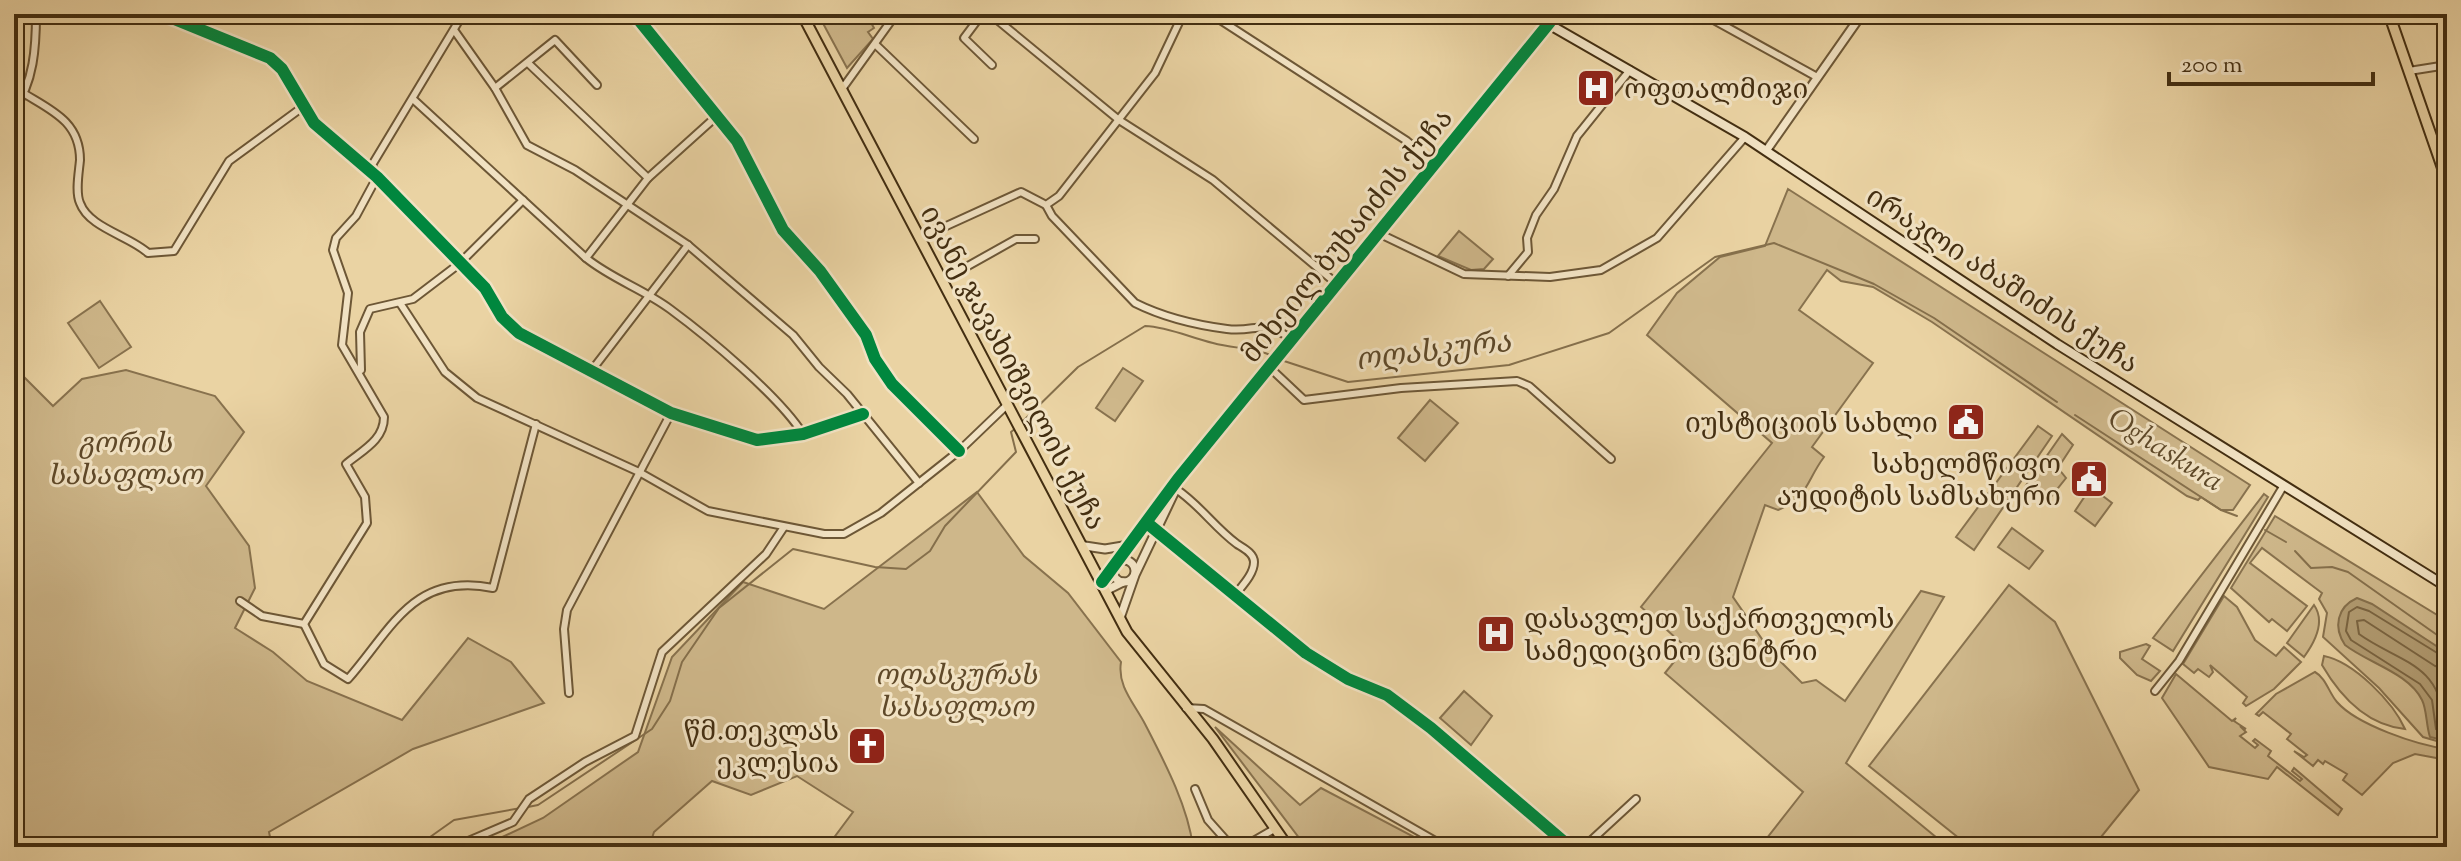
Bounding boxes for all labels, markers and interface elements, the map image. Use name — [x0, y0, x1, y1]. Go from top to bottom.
scale bar — [2169, 36, 2373, 86]
text: 200 m — [2181, 49, 2243, 83]
hospital icon: ოფთალმიჯი — [1575, 67, 1617, 109]
place label: ოფთალმიჯი — [1624, 71, 1809, 111]
street label: მიხეილ ბუხაიძის ქუჩა — [1233, 101, 1464, 373]
street label: ირაკლი აბაშიძის ქუჩა — [1857, 178, 2146, 385]
street label: ივანე ჯავახიშვილის ქუჩა — [909, 199, 1114, 538]
water label: ოღასკურა — [1353, 322, 1514, 383]
water label: Oghaskura — [2099, 399, 2231, 504]
public building icon: იუსტიციის სახლი — [1945, 401, 1987, 443]
place label: იუსტიციის სახლი — [1685, 405, 1938, 445]
park label: გორის სასაფლაო — [47, 425, 204, 497]
place label: სახელმწიფო აუდიტის სამსახური — [1777, 446, 2061, 518]
public building icon: სახელმწიფო აუდიტის სამსახური — [2068, 458, 2110, 500]
place label: დასავლეთ საქართველოს სამედიცინო ცენტრი — [1524, 601, 1895, 673]
hospital icon: დასავლეთ საქართველოს სამედიცინო ცენტრი — [1475, 613, 1517, 655]
park label: ოღასკურას სასაფლაო — [875, 657, 1038, 729]
place label: წმ.თეკლას ეკლესია — [684, 713, 839, 785]
church icon: წმ.თეკლას ეკლესია — [846, 725, 888, 767]

